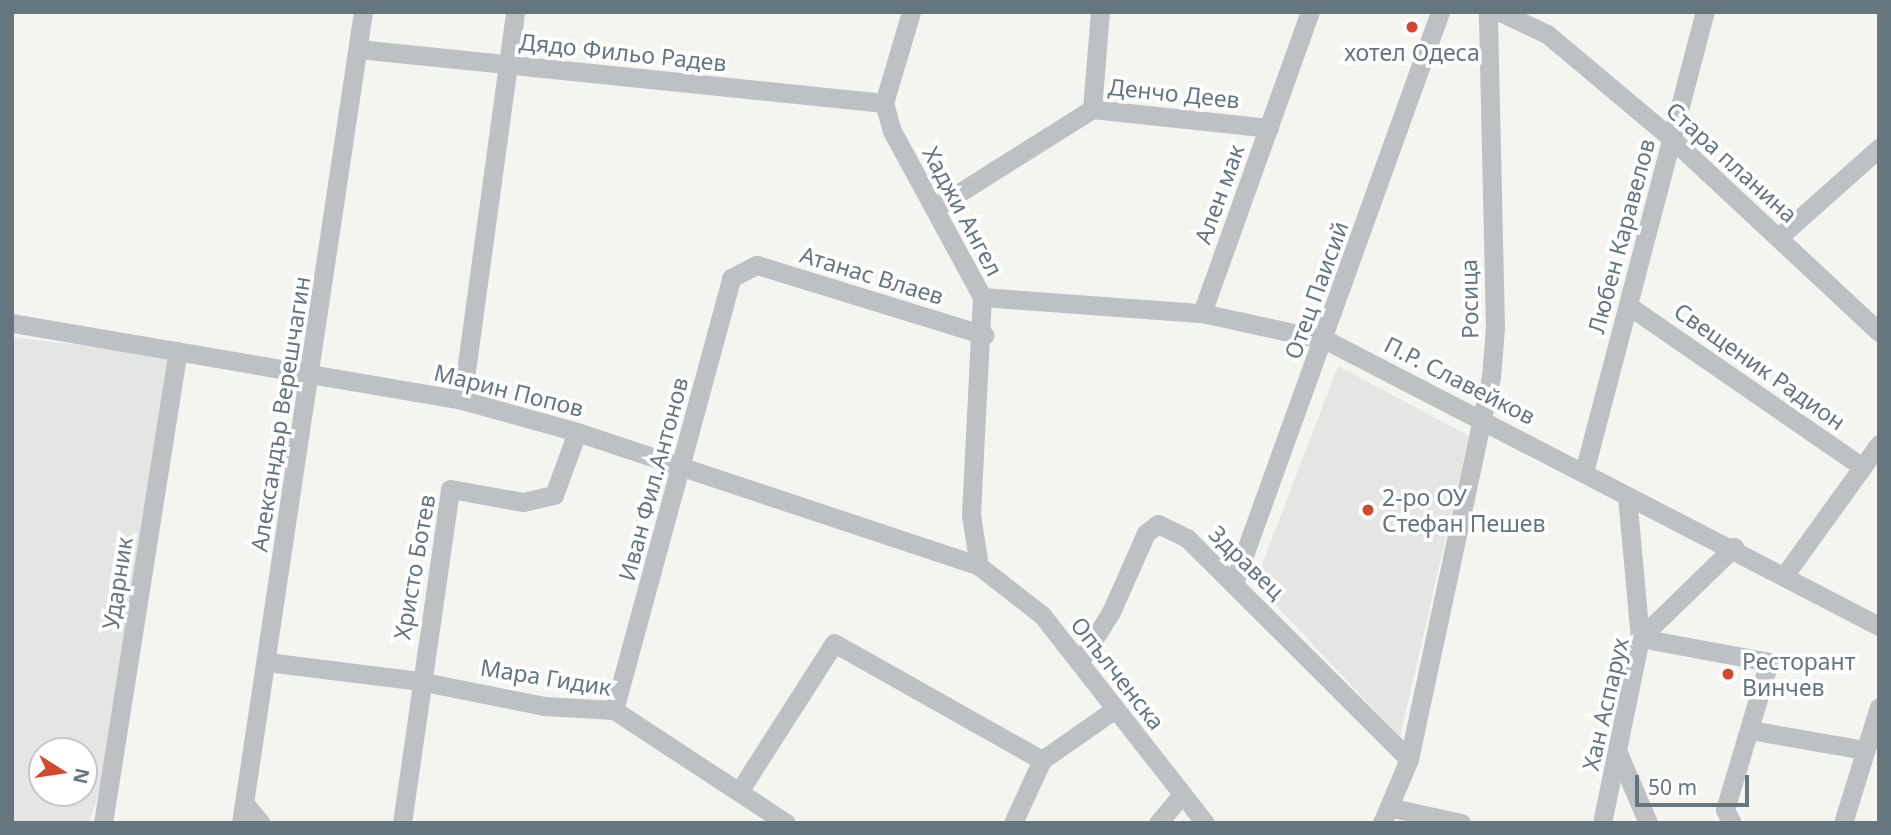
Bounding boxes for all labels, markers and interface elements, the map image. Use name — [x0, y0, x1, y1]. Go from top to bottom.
marker: хотел Одеса — [1404, 19, 1420, 35]
street label: Дядо Фильо Радев — [518, 27, 728, 77]
place label: хотел Одеса — [1344, 38, 1480, 66]
street label: Денчо Деев — [1107, 72, 1241, 114]
street label: Стара планина — [1661, 96, 1803, 228]
street label: Любен Каравелов — [1582, 136, 1660, 336]
street label: Ален мак — [1188, 141, 1250, 247]
street label: Хаджи Ангел — [917, 142, 1009, 280]
street label: Отец Паисий — [1278, 217, 1354, 363]
street label: Атанас Влаев — [797, 240, 947, 310]
street label: Росица — [1455, 259, 1483, 339]
street label: Александър Верешчагин — [245, 274, 315, 554]
street label: Свещеник Радион — [1669, 297, 1851, 435]
street label: П.Р. Славейков — [1380, 330, 1540, 430]
street label: Марин Попов — [431, 358, 587, 422]
street label: Иван Фил.Антонов — [613, 374, 693, 584]
place label: 2-ро ОУ Стефан Пешев — [1382, 483, 1545, 537]
street label: Христо Ботев — [388, 492, 440, 642]
marker: 2-ро ОУ Стефан Пешев — [1360, 502, 1376, 518]
street label: Здравец — [1204, 520, 1290, 604]
street label: Ударник — [96, 535, 138, 631]
street label: Опълченска — [1065, 611, 1171, 735]
street label: Хан Аспарух — [1576, 635, 1634, 773]
place label: Ресторант Винчев — [1742, 647, 1855, 701]
street label: Мара Гидик — [479, 653, 613, 701]
marker: Ресторант Винчев — [1720, 666, 1736, 682]
north arrow — [28, 737, 98, 807]
scale bar — [1639, 762, 1753, 806]
text: N — [67, 766, 96, 786]
text: 50 m — [1648, 773, 1697, 801]

